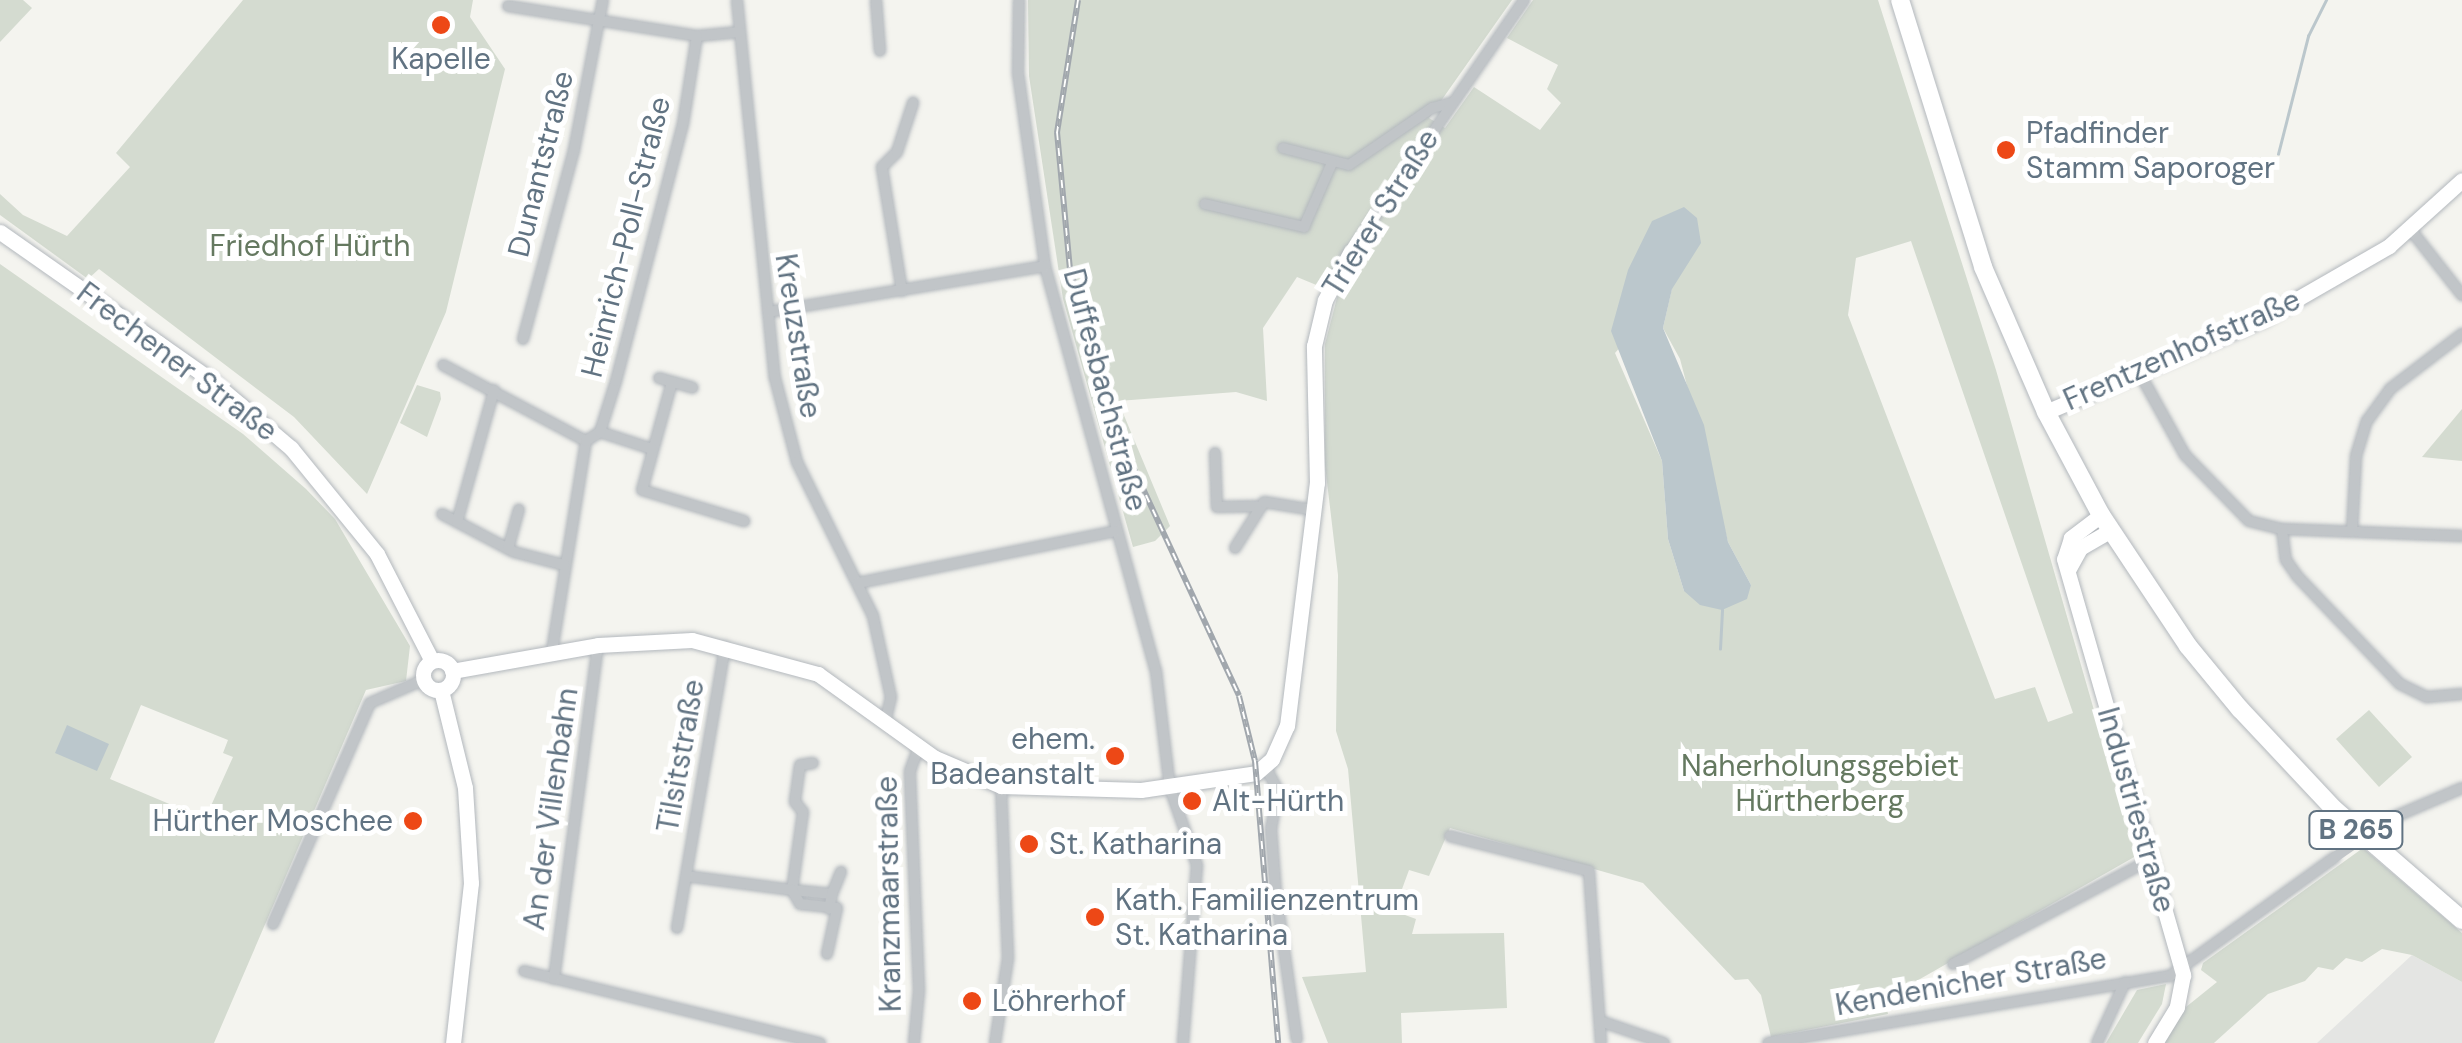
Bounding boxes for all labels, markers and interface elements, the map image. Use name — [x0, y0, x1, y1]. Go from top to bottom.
marker: Kapelle — [430, 14, 452, 36]
place label: Kapelle — [391, 41, 491, 77]
street label: Dunantstraße — [501, 67, 581, 261]
street label: Heinrich-Poll-Straße — [574, 93, 678, 381]
place label: Pfadfinder Stamm Saporoger — [2026, 115, 2275, 186]
street label: Trierer Straße — [1315, 123, 1447, 303]
marker: Pfadfinder Stamm Saporoger — [1995, 139, 2017, 161]
park label: Friedhof Hürth — [209, 228, 411, 264]
street label: Kreuzstraße — [767, 251, 829, 421]
street label: Duffesbachstraße — [1055, 265, 1155, 515]
street label: Frechener Straße — [70, 275, 284, 449]
street label: Frentzenhofstraße — [2058, 282, 2306, 418]
street label: Tilsitstraße — [650, 677, 712, 835]
street label: An der Villenbahn — [516, 685, 586, 933]
street label: Industriestraße — [2090, 703, 2182, 917]
place label: ehem. Badeanstalt — [930, 721, 1095, 792]
marker: ehem. Badeanstalt — [1104, 745, 1126, 767]
park label: Naherholungsgebiet Hürtherberg — [1681, 748, 1959, 818]
street label: Kranzmaarstraße — [869, 776, 909, 1012]
place label: Alt-Hürth — [1212, 783, 1344, 819]
marker: Alt-Hürth — [1181, 790, 1203, 812]
place label: Hürther Moschee — [153, 803, 393, 839]
road number: B 265 — [2306, 807, 2406, 853]
marker: Hürther Moschee — [402, 810, 424, 832]
place label: St. Katharina — [1049, 826, 1222, 862]
marker: St. Katharina — [1018, 833, 1040, 855]
place label: Kath. Familienzentrum St. Katharina — [1115, 882, 1419, 952]
marker: Kath. Familienzentrum St. Katharina — [1084, 906, 1106, 928]
street label: Kendenicher Straße — [1833, 940, 2109, 1024]
place label: Löhrerhof — [992, 983, 1126, 1019]
marker: Löhrerhof — [961, 990, 983, 1012]

